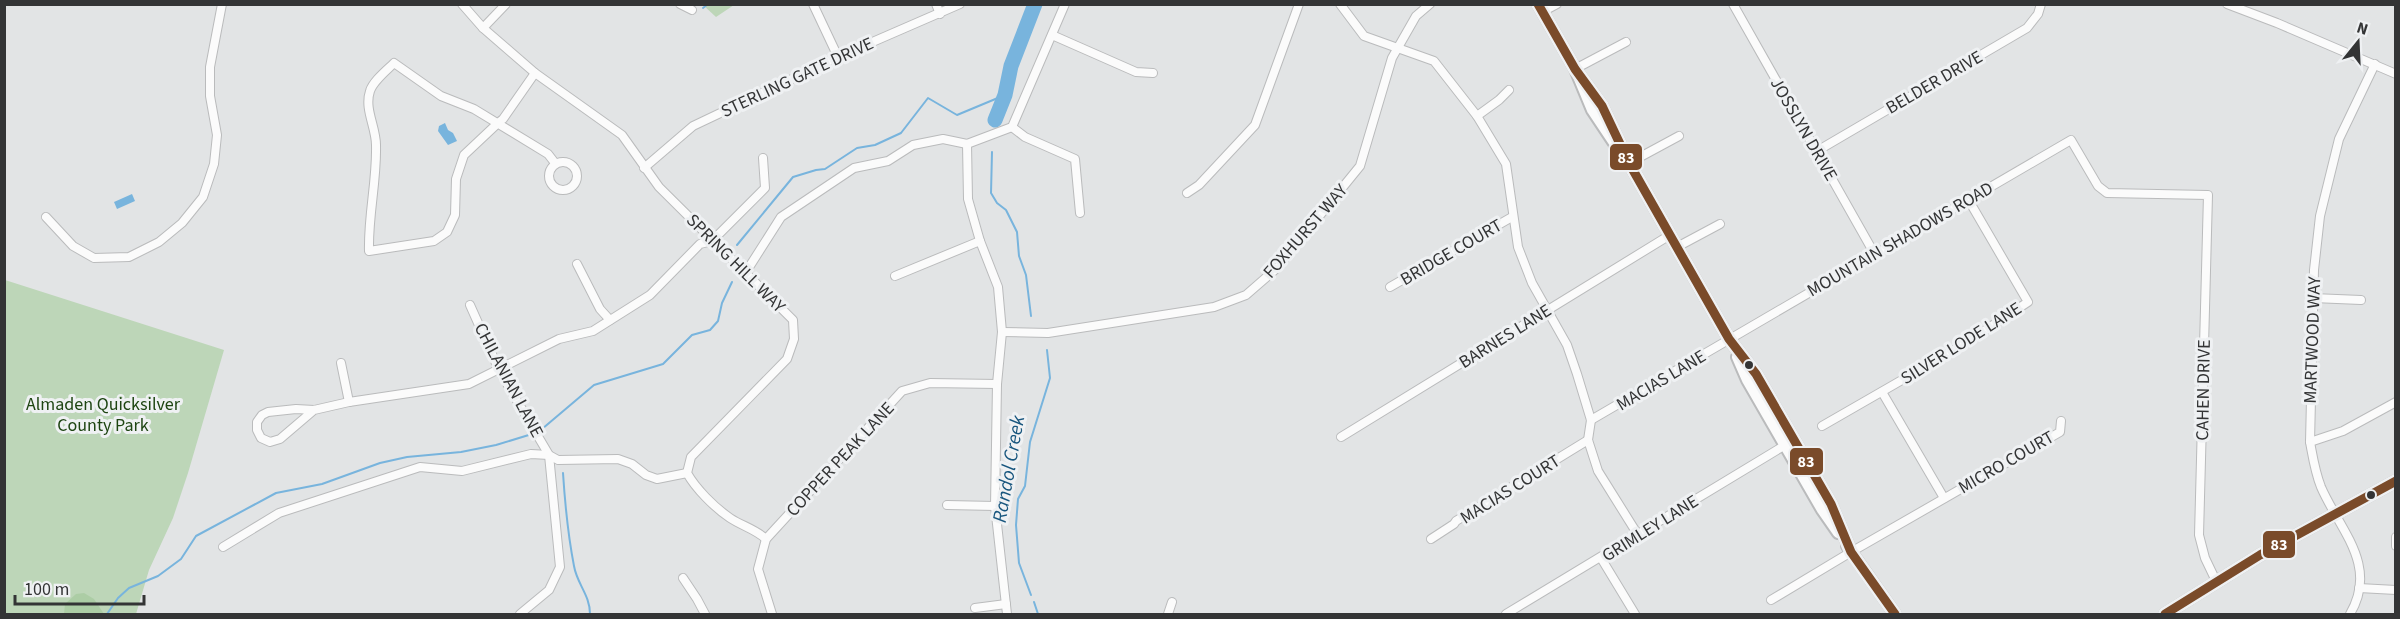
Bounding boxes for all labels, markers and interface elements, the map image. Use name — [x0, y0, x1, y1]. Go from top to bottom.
north arrow — [2328, 12, 2388, 72]
text: N — [2354, 17, 2371, 41]
street label: STERLING GATE DRIVE — [717, 31, 878, 124]
street label: BELDER DRIVE — [1881, 45, 1987, 120]
street label: JOSSLYN DRIVE — [1764, 73, 1843, 186]
line badge: 83 — [1609, 143, 1643, 171]
text: 83 — [1618, 147, 1634, 169]
street label: MOUNTAIN SHADOWS ROAD — [1803, 176, 1998, 303]
street label: FOXHURST WAY — [1257, 178, 1354, 284]
street label: SPRING HILL WAY — [681, 208, 791, 319]
street label: BRIDGE COURT — [1396, 213, 1507, 292]
street label: MARTWOOD WAY — [2298, 276, 2327, 404]
street label: SILVER LODE LANE — [1896, 296, 2027, 391]
street label: BARNES LANE — [1454, 298, 1556, 375]
street label: CHILANIAN LANE — [468, 319, 549, 442]
street label: CAHEN DRIVE — [2190, 339, 2217, 441]
street label: MACIAS LANE — [1612, 344, 1711, 417]
unlabelled marker — [1743, 359, 1755, 371]
park label: Almaden Quicksilver County Park — [26, 392, 181, 438]
street label: COPPER PEAK LANE — [781, 396, 900, 522]
water label: Randol Creek — [986, 413, 1032, 525]
street label: MICRO COURT — [1954, 425, 2059, 500]
line badge: 83 — [1789, 447, 1824, 476]
street label: MACIAS COURT — [1455, 449, 1565, 530]
text: 83 — [1798, 451, 1814, 473]
street label: GRIMLEY LANE — [1597, 489, 1703, 568]
unlabelled marker — [2365, 489, 2377, 501]
line badge: 83 — [2262, 530, 2296, 559]
text: 83 — [2271, 534, 2287, 556]
scale bar — [15, 568, 144, 606]
text: 100 m — [24, 577, 69, 602]

